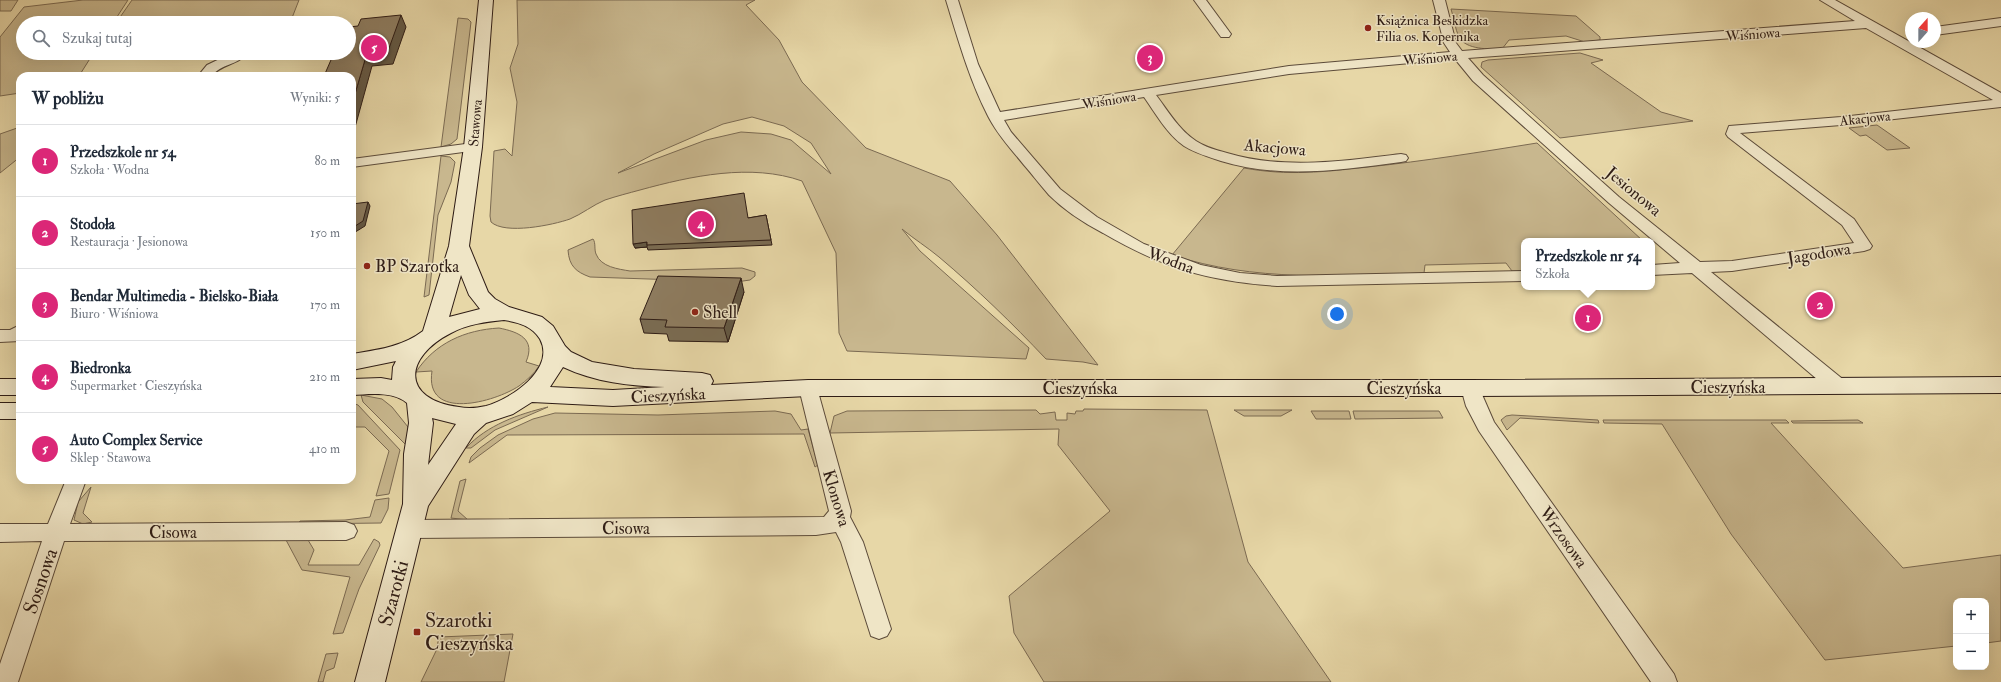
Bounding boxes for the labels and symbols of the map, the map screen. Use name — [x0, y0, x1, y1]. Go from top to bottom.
place label: Książnica Beskidzka Filia os. Kopernika — [1376, 12, 1488, 46]
north arrow — [1905, 12, 1941, 48]
marker: Książnica Beskidzka Filia os. Kopernika — [1363, 23, 1373, 33]
street label: Wiśniowa — [1724, 24, 1781, 45]
pin: 5 — [361, 33, 387, 63]
pin: 3 — [1137, 43, 1163, 73]
street label: Wiśniowa — [1401, 48, 1458, 69]
street label: Wiśniowa — [1080, 88, 1138, 113]
street label: Stawowa — [465, 98, 486, 147]
street label: Akacjowa — [1838, 107, 1892, 130]
street label: Akacjowa — [1242, 134, 1308, 161]
street label: Jesionowa — [1600, 161, 1667, 222]
pin: 4 — [688, 209, 714, 239]
street label: Jagodowa — [1785, 238, 1853, 270]
street label: Wodna — [1144, 242, 1198, 279]
place label: BP Szarotka — [375, 256, 460, 277]
marker: BP Szarotka — [362, 261, 372, 271]
pin: 2 — [1807, 290, 1833, 320]
place label: Shell — [703, 302, 738, 323]
pin: 1 — [1575, 303, 1601, 333]
your location — [1327, 304, 1347, 324]
marker: Shell — [690, 307, 700, 317]
street label: Cieszyńska — [1691, 377, 1766, 399]
street label: Cieszyńska — [1043, 378, 1118, 400]
street label: Cieszyńska — [1367, 378, 1442, 400]
street label: Cieszyńska — [630, 383, 707, 409]
street label: Klonowa — [818, 467, 855, 530]
street label: Wrzosowa — [1534, 502, 1593, 573]
street label: Cisowa — [602, 518, 651, 539]
street label: Cisowa — [149, 522, 198, 543]
street label: Sosnowa — [18, 544, 64, 617]
street label: Szarotki — [373, 557, 414, 629]
place label: Szarotki Cieszyńska — [425, 608, 514, 656]
marker: Szarotki Cieszyńska — [412, 627, 422, 637]

